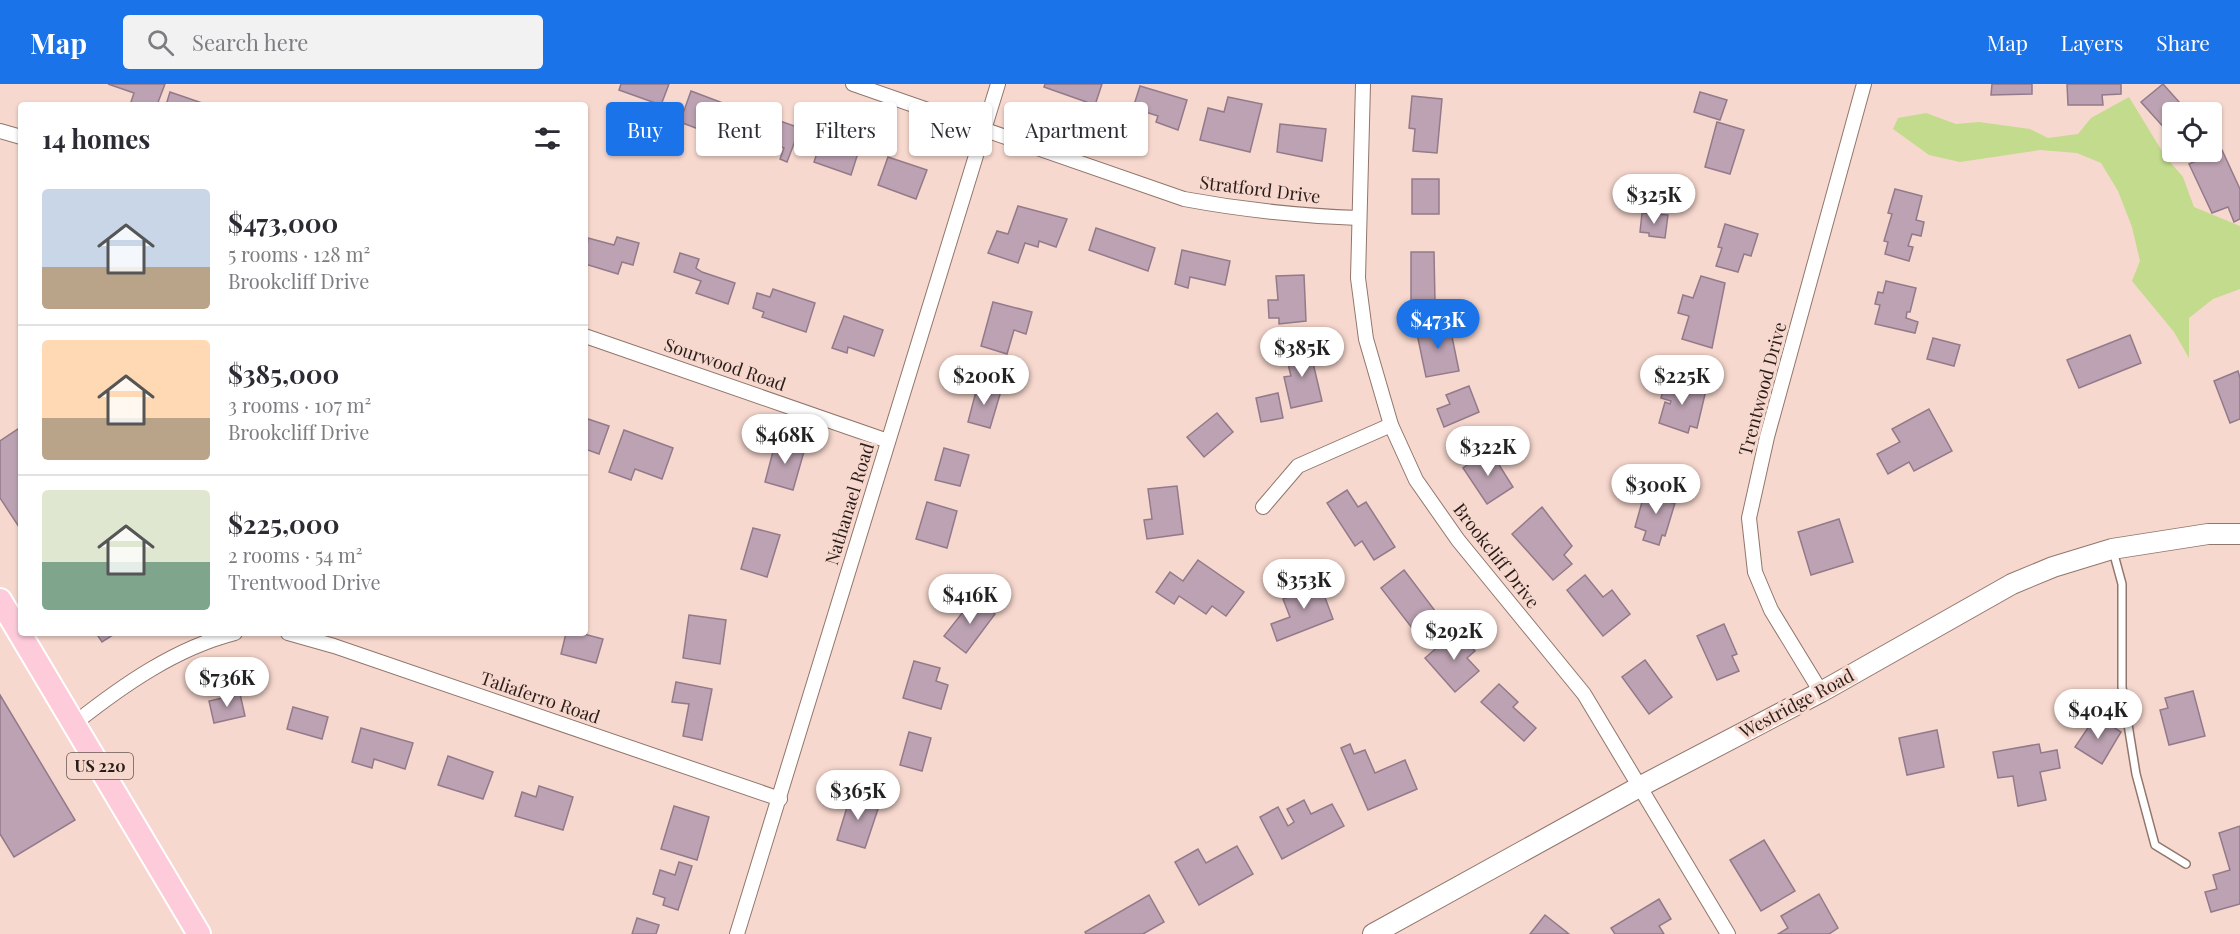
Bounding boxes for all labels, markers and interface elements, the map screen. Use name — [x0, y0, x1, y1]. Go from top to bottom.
search box — [123, 15, 543, 69]
text: Map — [30, 24, 87, 61]
icon: search — [144, 26, 177, 59]
text: Search here — [192, 27, 308, 57]
text: Map — [1987, 28, 2028, 56]
text: Layers — [2061, 28, 2123, 56]
text: Share — [2156, 28, 2210, 56]
chip: Buy — [606, 102, 684, 156]
chip: Rent — [696, 102, 782, 156]
chip: Filters — [794, 102, 897, 156]
chip: New — [909, 102, 992, 156]
chip: Apartment — [1004, 102, 1148, 156]
map controls — [2162, 102, 2222, 162]
button: locate — [2162, 102, 2222, 162]
text: 14 homes — [42, 121, 150, 156]
icon: filters — [531, 122, 564, 155]
street label: Stratford Drive — [1198, 170, 1322, 208]
pin: $325K — [1612, 174, 1696, 225]
text: $325K — [1626, 180, 1682, 207]
text: $473,000 — [228, 205, 338, 240]
icon: home — [90, 213, 162, 285]
text: 5 rooms · 128 m² — [228, 240, 370, 267]
text: Brookcliff Drive — [228, 267, 369, 294]
pin: $473K — [1396, 299, 1480, 350]
text: $473K — [1411, 305, 1465, 332]
street label: Trentwood Drive — [1733, 319, 1791, 458]
pin: $385K — [1260, 327, 1344, 378]
street label: Sourwood Road — [661, 332, 790, 396]
text: $385K — [1274, 333, 1330, 360]
pin: $200K — [942, 355, 1026, 406]
pin: $225K — [1640, 355, 1724, 406]
text: $385,000 — [228, 356, 339, 391]
text: $200K — [953, 361, 1015, 388]
text: $225K — [1654, 361, 1710, 388]
icon: home — [90, 364, 162, 436]
text: 3 rooms · 107 m² — [228, 391, 371, 418]
pin: $468K — [743, 414, 827, 465]
text: Brookcliff Drive — [228, 418, 369, 445]
text: $468K — [756, 420, 814, 447]
pin: $322K — [1446, 426, 1530, 477]
text: $322K — [1460, 432, 1516, 459]
street label: Nathanael Road — [819, 439, 879, 568]
pin: $300K — [1614, 464, 1698, 515]
text: $300K — [1625, 470, 1687, 497]
street label: Brookcliff Drive — [1448, 498, 1545, 613]
text: $225,000 — [228, 506, 339, 541]
icon: home — [90, 514, 162, 586]
text: 2 rooms · 54 m² — [228, 541, 363, 568]
pin: $353K — [1262, 559, 1346, 610]
text: $353K — [1277, 565, 1331, 592]
text: Trentwood Drive — [228, 568, 381, 595]
pin: $416K — [928, 574, 1012, 625]
text: $416K — [942, 580, 998, 607]
pin: $292K — [1412, 610, 1496, 661]
text: $292K — [1425, 616, 1483, 643]
pin: $736K — [185, 657, 269, 708]
text: $736K — [199, 663, 255, 690]
street label: Westridge Road — [1734, 663, 1858, 744]
street label: Taliaferro Road — [477, 665, 604, 729]
pin: $404K — [2056, 689, 2140, 740]
text: $404K — [2068, 695, 2128, 722]
road number: US 220 — [67, 753, 133, 779]
pin: $365K — [816, 770, 900, 821]
text: $365K — [830, 776, 886, 803]

